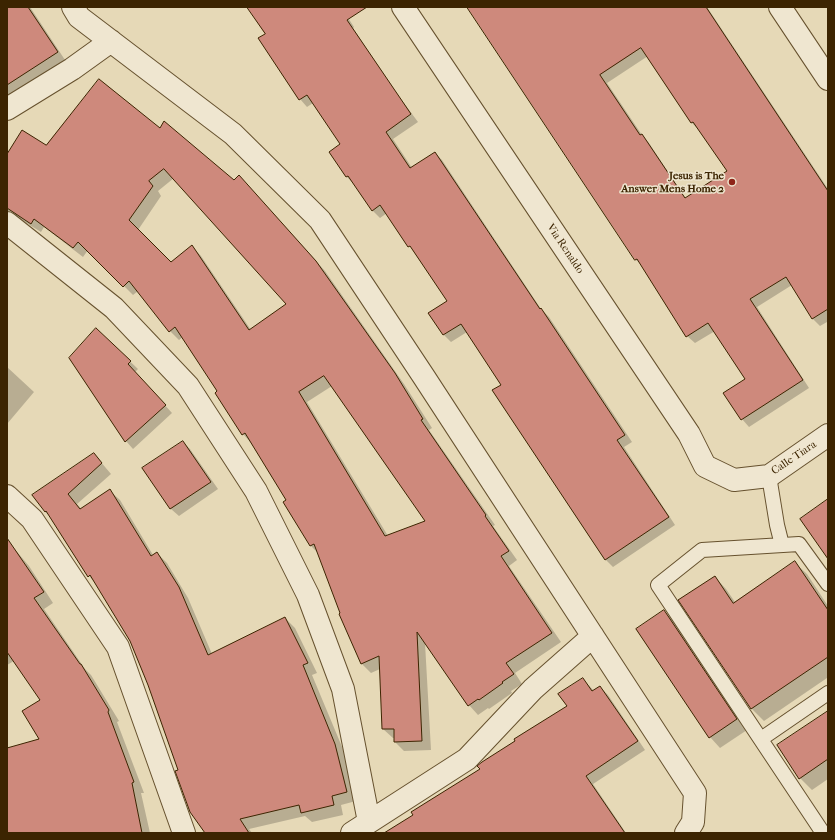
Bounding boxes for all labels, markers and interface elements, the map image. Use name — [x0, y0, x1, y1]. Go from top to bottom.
place label: Jesus is The Answer Mens Home 2 — [621, 169, 724, 195]
marker: Jesus is The Answer Mens Home 2 — [727, 177, 737, 187]
street label: Via Renaldo — [544, 222, 586, 276]
street label: Calle Tiara — [769, 438, 819, 478]

